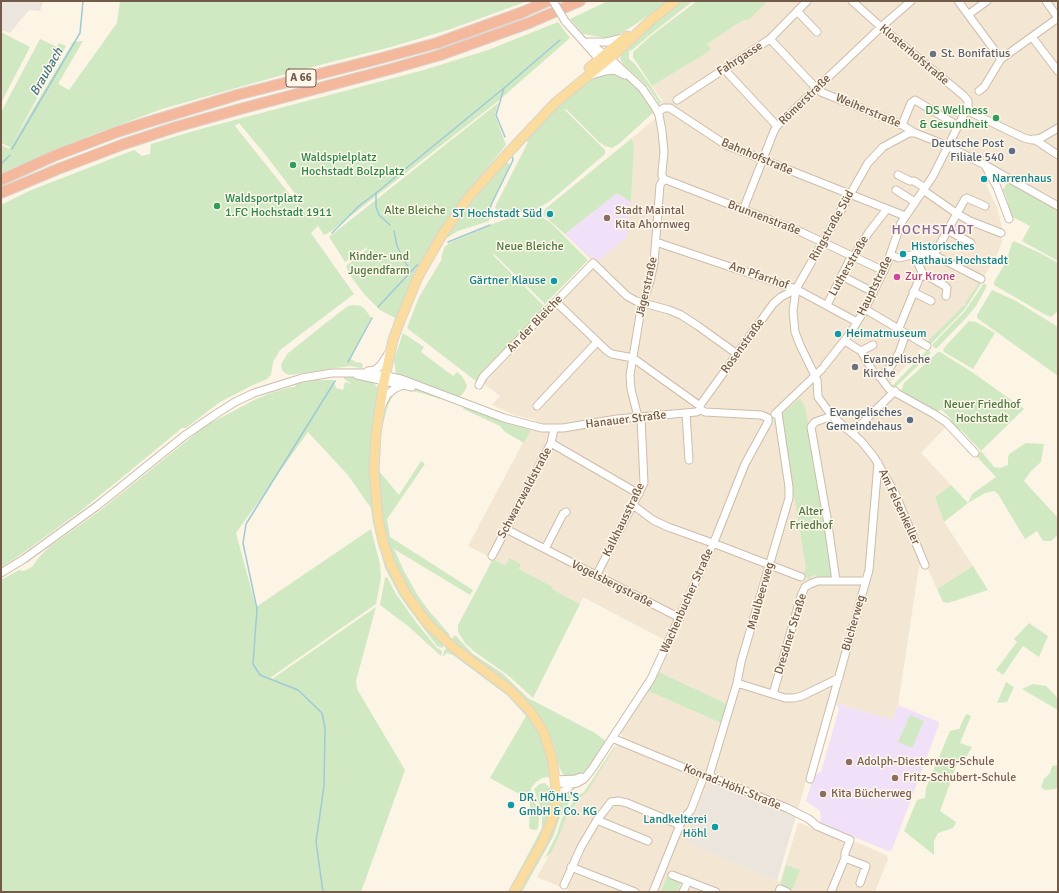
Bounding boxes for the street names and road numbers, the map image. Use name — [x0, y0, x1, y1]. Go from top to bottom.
street label: Klosterhofstraße — [876, 22, 952, 88]
street label: Fahrgasse — [714, 39, 766, 79]
road number: A 66 — [286, 69, 316, 87]
street label: Römerstraße — [776, 72, 834, 128]
street label: Weiherstraße — [833, 91, 903, 131]
street label: Bahnhofstraße — [719, 135, 795, 179]
street label: Ringstraße Süd — [807, 188, 857, 264]
street label: Brunnenstraße — [725, 197, 803, 239]
street label: Lutherstraße — [826, 233, 872, 299]
street label: Hauptstraße — [854, 254, 896, 318]
street label: Jägerstraße — [633, 256, 661, 318]
street label: Am Pfarrhof — [727, 259, 791, 293]
street label: An der Bleiche — [504, 292, 566, 356]
street label: Rosenstraße — [718, 316, 768, 376]
street label: Hanauer Straße — [585, 408, 667, 432]
street label: Schwarzwaldstraße — [495, 445, 555, 541]
street label: Am Felsenkeller — [875, 467, 923, 547]
street label: Kalkhausstraße — [600, 481, 648, 559]
street label: Wachenbucher Straße — [657, 546, 717, 656]
street label: Vogelsbergstraße — [569, 557, 655, 611]
street label: Maulbeerweg — [744, 561, 778, 631]
street label: Dresdner Straße — [772, 592, 810, 676]
street label: Bücherweg — [839, 593, 869, 653]
street label: Konrad-Höhl-Straße — [681, 761, 783, 813]

